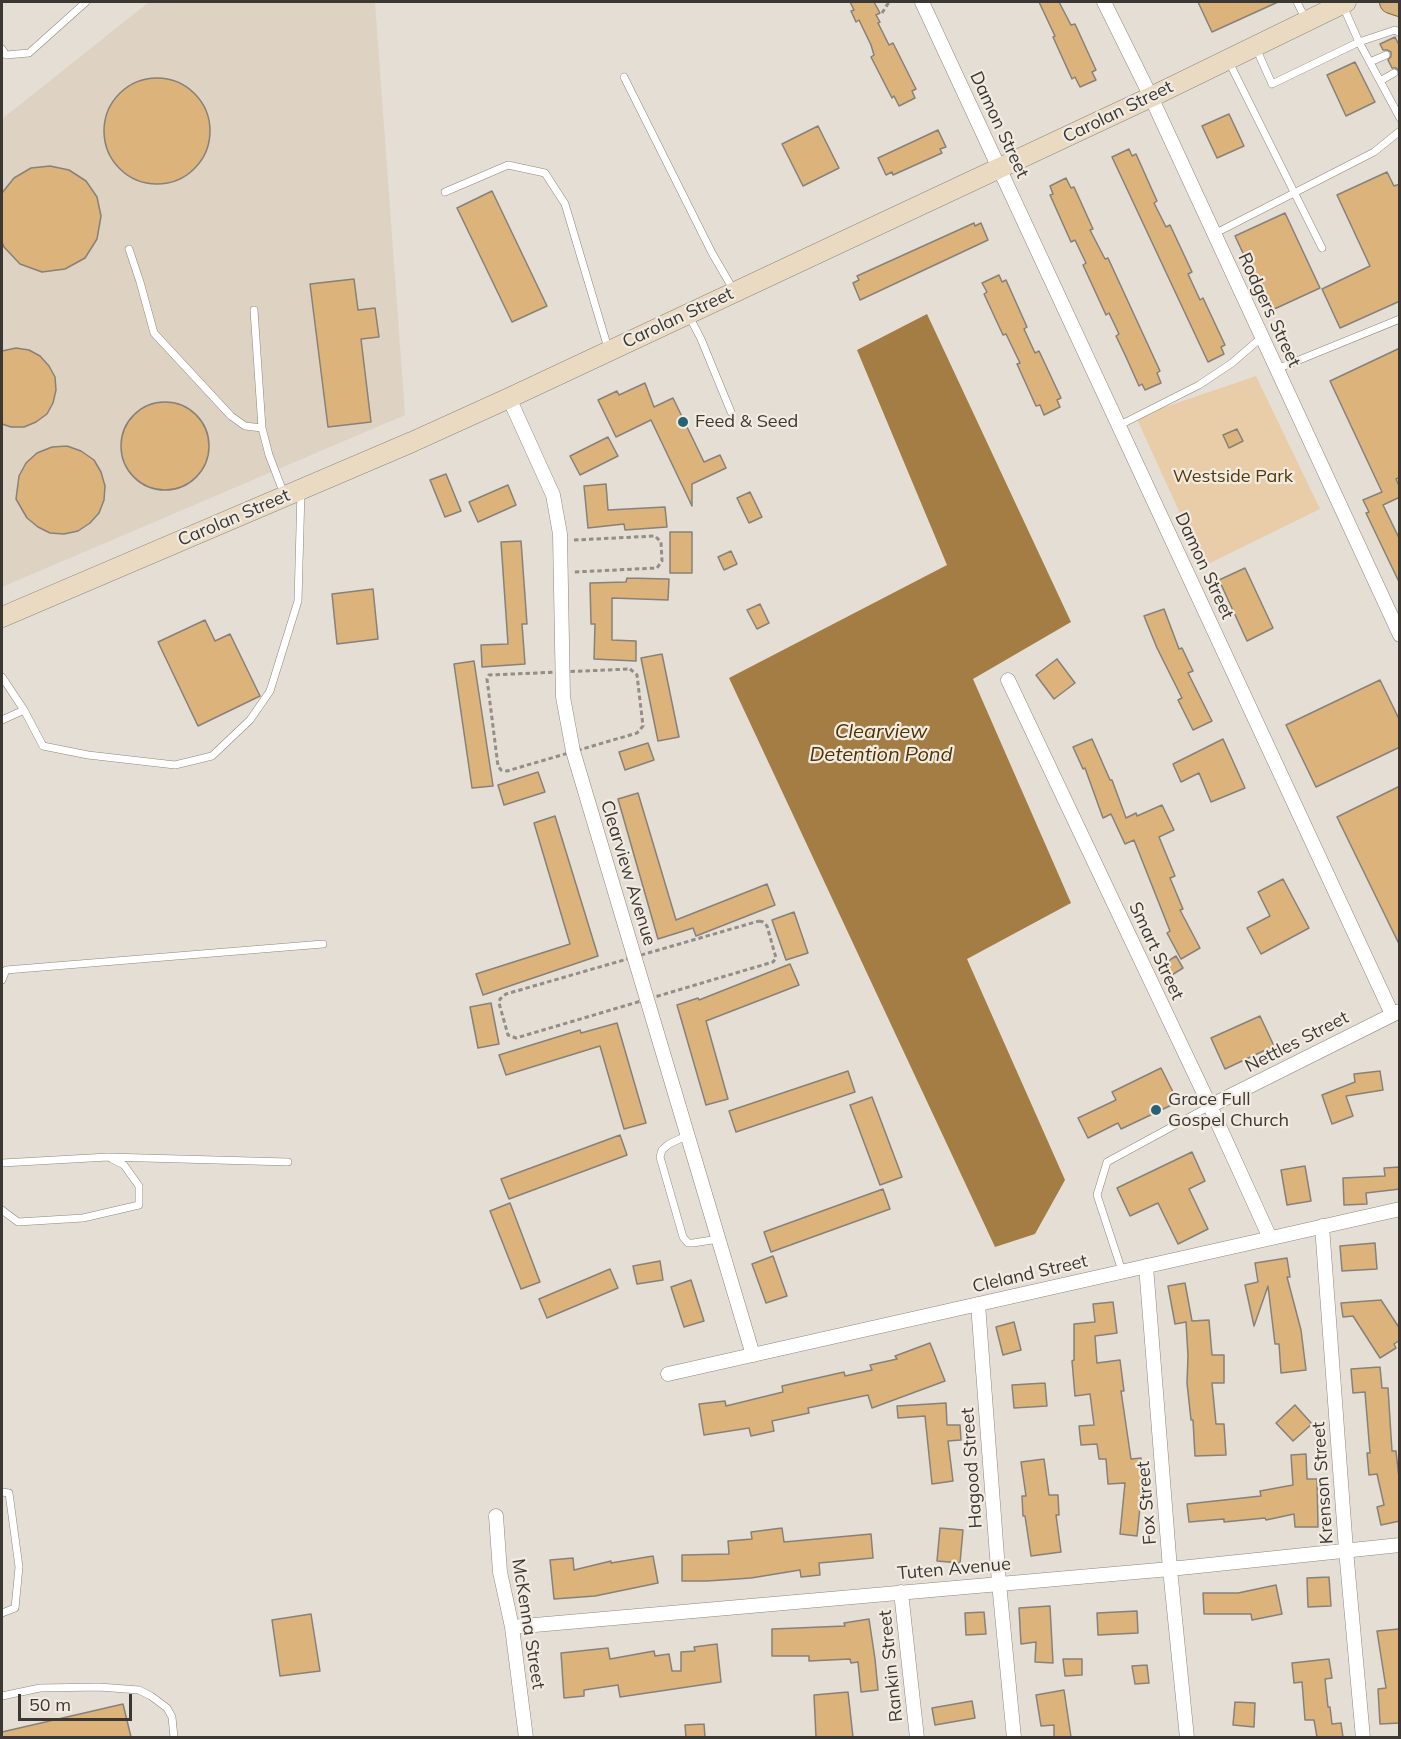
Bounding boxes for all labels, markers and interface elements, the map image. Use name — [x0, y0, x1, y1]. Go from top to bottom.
street label: Damon Street — [965, 68, 1033, 182]
street label: Carolan Street — [1060, 76, 1176, 148]
street label: Rodgers Street — [1233, 249, 1305, 371]
street label: Carolan Street — [619, 283, 737, 353]
place label: Feed & Seed — [695, 411, 798, 433]
marker: Feed & Seed — [676, 415, 690, 429]
park label: Westside Park — [1173, 466, 1293, 488]
street label: Carolan Street — [175, 485, 293, 551]
street label: Damon Street — [1170, 509, 1238, 623]
water label: Clearview Detention Pond — [809, 720, 953, 767]
street label: Clearview Avenue — [596, 798, 660, 948]
street label: Smart Street — [1124, 899, 1188, 1003]
street label: Nettles Street — [1242, 1007, 1352, 1077]
place label: Grace Full Gospel Church — [1168, 1089, 1289, 1132]
marker: Grace Full Gospel Church — [1149, 1103, 1163, 1117]
street label: Cleland Street — [970, 1250, 1090, 1298]
street label: Hagood Street — [957, 1407, 987, 1529]
street label: Krenson Street — [1308, 1421, 1338, 1545]
street label: Fox Street — [1133, 1460, 1161, 1546]
street label: Tuten Avenue — [896, 1553, 1012, 1585]
street label: McKenna Street — [507, 1557, 549, 1691]
street label: Rankin Street — [874, 1609, 908, 1723]
scale bar — [21, 1682, 135, 1720]
text: 50 m — [29, 1693, 71, 1716]

